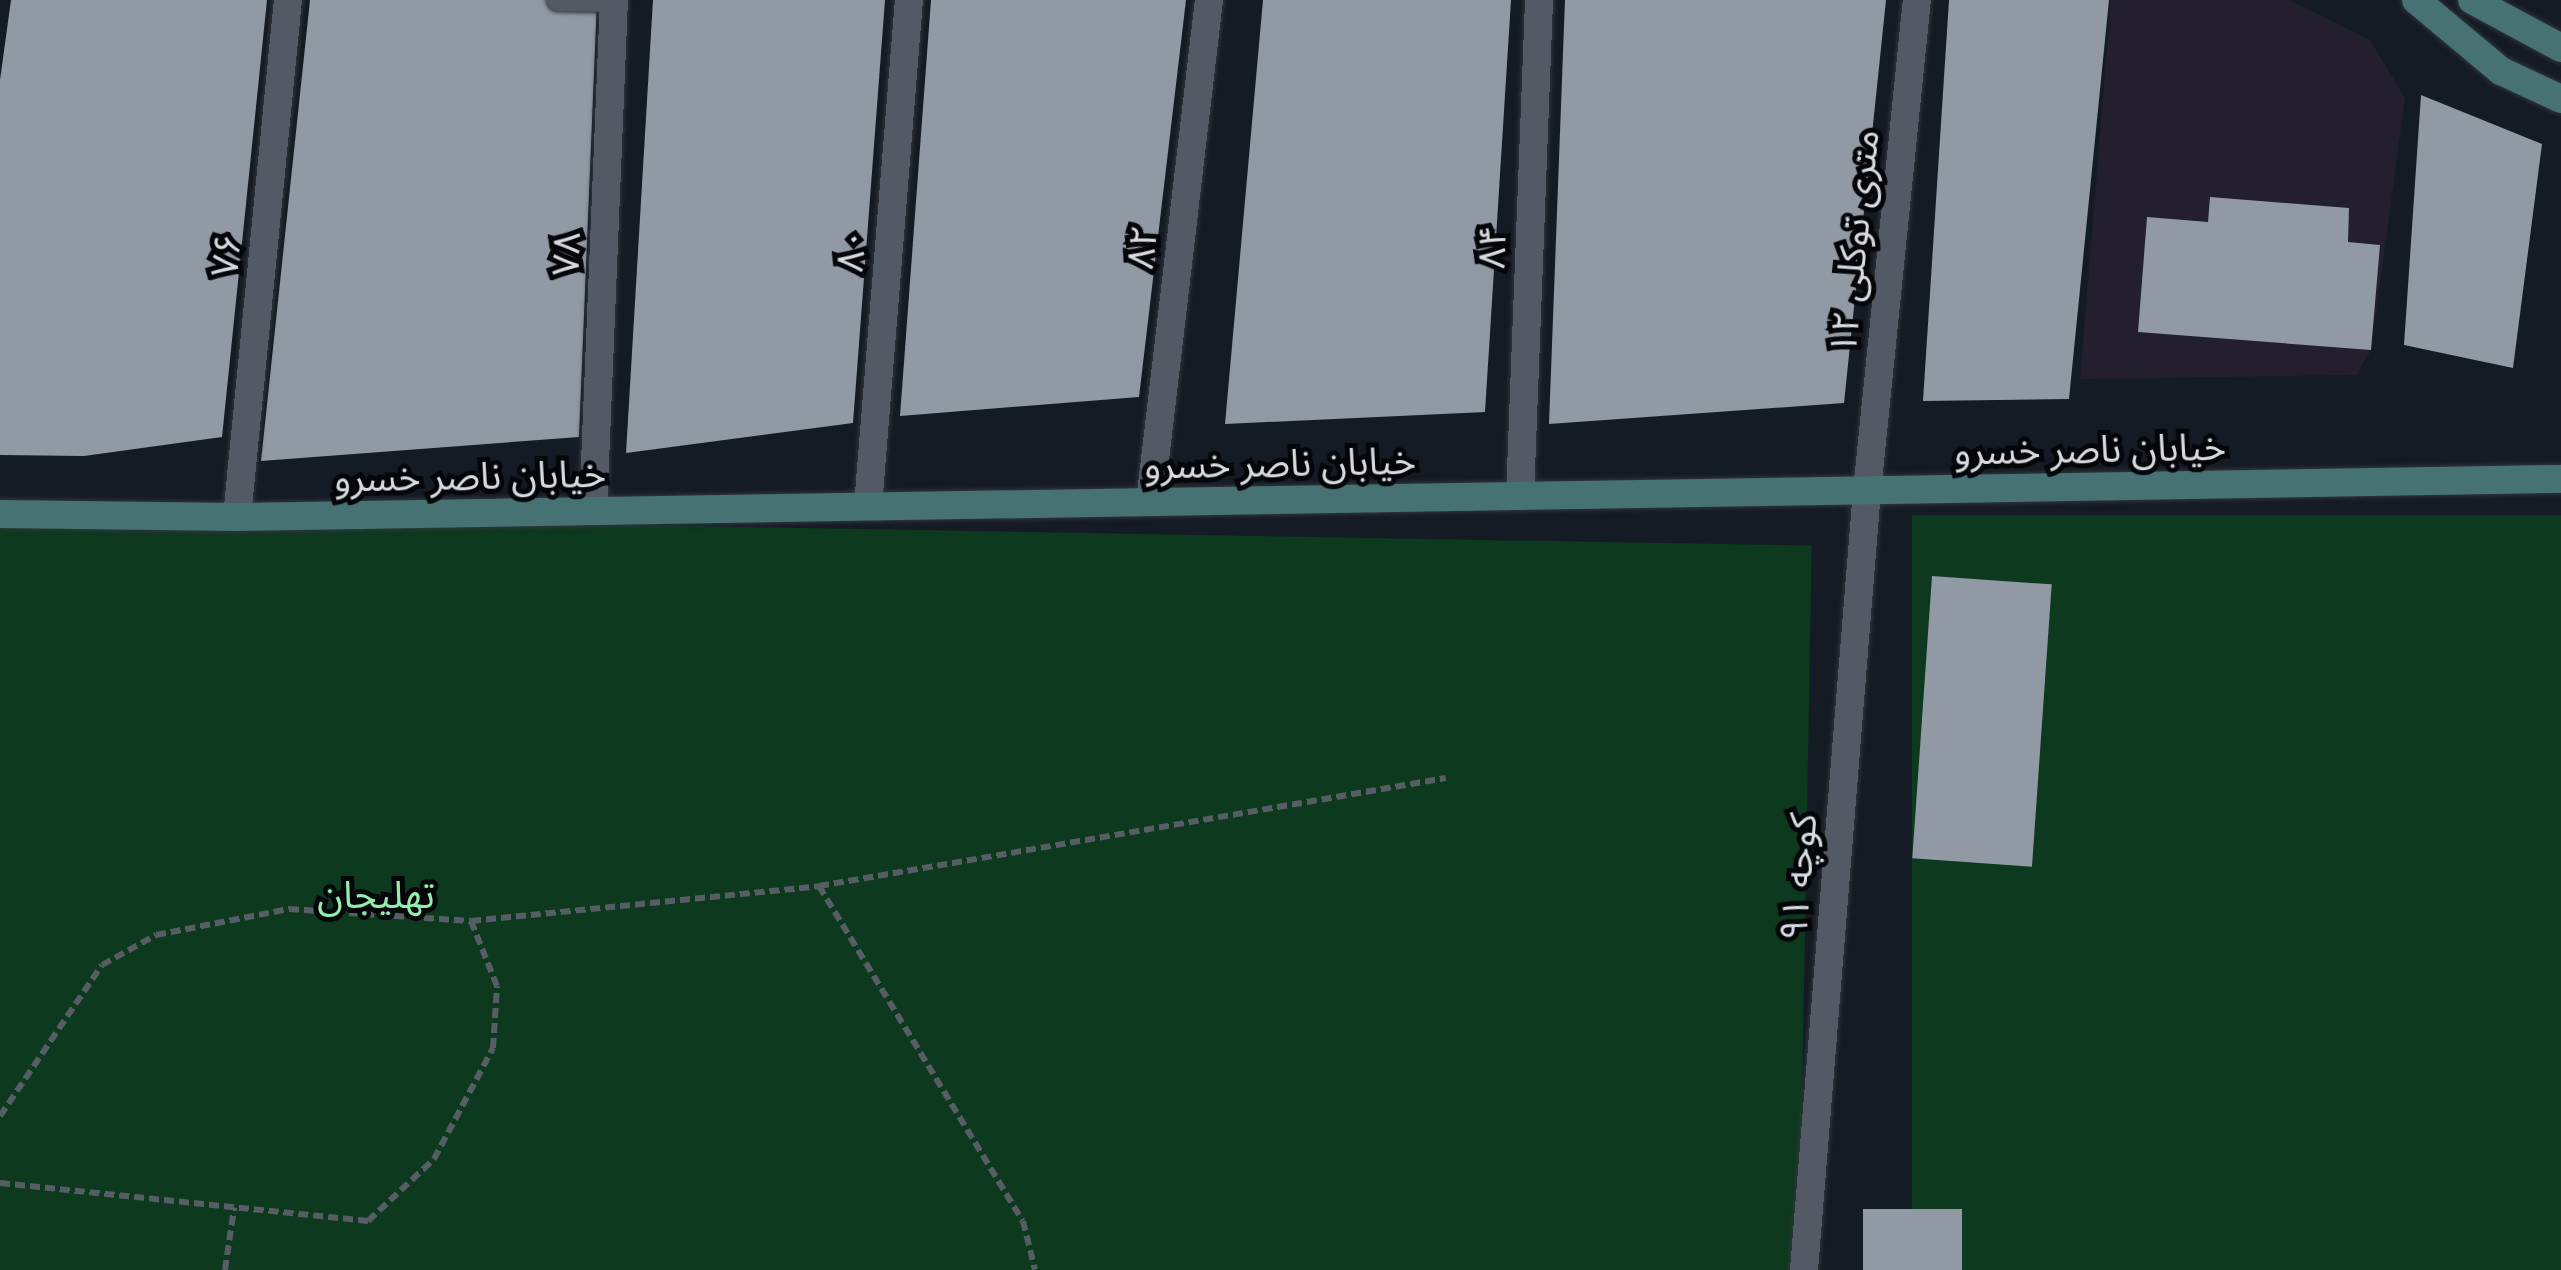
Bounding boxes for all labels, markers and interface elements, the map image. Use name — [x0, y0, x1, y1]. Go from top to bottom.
street label: ۱۲ متری توکلی — [1820, 127, 1888, 357]
street label: ۸۲ — [1117, 223, 1167, 271]
street label: ۸۴ — [1468, 224, 1516, 270]
street label: ۸۰ — [826, 226, 876, 274]
street label: ۷۶ — [201, 231, 251, 279]
street label: ۷۸ — [542, 231, 590, 277]
street label: خیابان ناصر خسرو — [1954, 424, 2226, 474]
street label: خیابان ناصر خسرو — [1144, 438, 1416, 488]
street label: خیابان ناصر خسرو — [334, 451, 606, 501]
street label: کوچه ۹۱ — [1770, 811, 1826, 943]
park label: تهلیجان — [317, 872, 435, 918]

